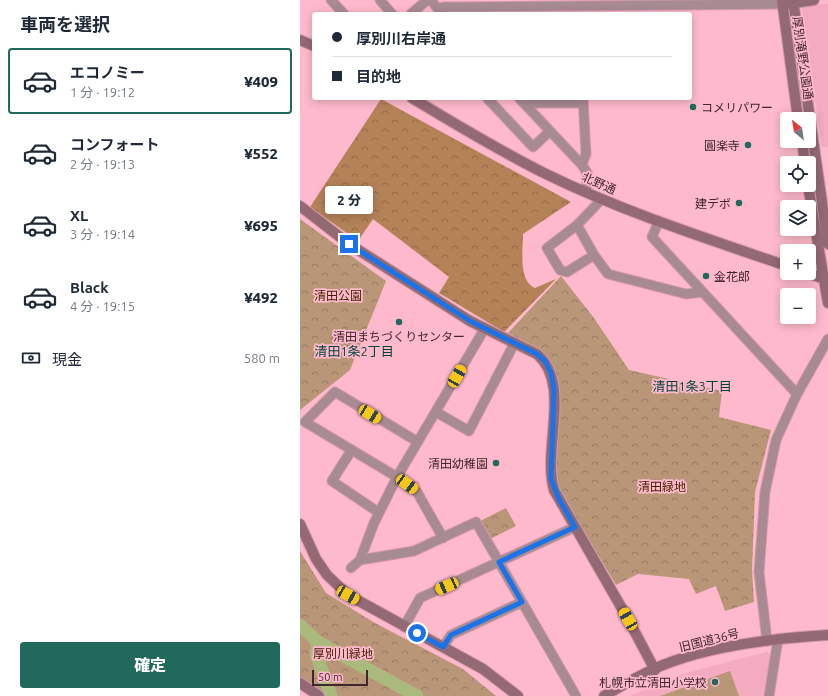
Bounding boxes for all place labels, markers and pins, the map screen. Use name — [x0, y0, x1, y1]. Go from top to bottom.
place label: コメリパワー — [701, 101, 773, 114]
marker: コメリパワー — [688, 102, 698, 112]
place label: 圓楽寺 — [704, 139, 740, 152]
marker: 圓楽寺 — [743, 140, 753, 150]
place label: 建デポ — [695, 197, 731, 210]
marker: 建デポ — [734, 198, 744, 208]
place label: 金花郎 — [714, 270, 750, 283]
marker: 金花郎 — [701, 271, 711, 281]
marker: 清田まちづくりセンター — [394, 317, 404, 327]
place label: 清田まちづくりセンター — [333, 330, 465, 343]
place label: 清田幼稚園 — [428, 457, 488, 470]
marker: 清田幼稚園 — [491, 458, 501, 468]
place label: 札幌市立清田小学校 — [599, 676, 707, 689]
marker: 札幌市立清田小学校 — [710, 677, 720, 687]

